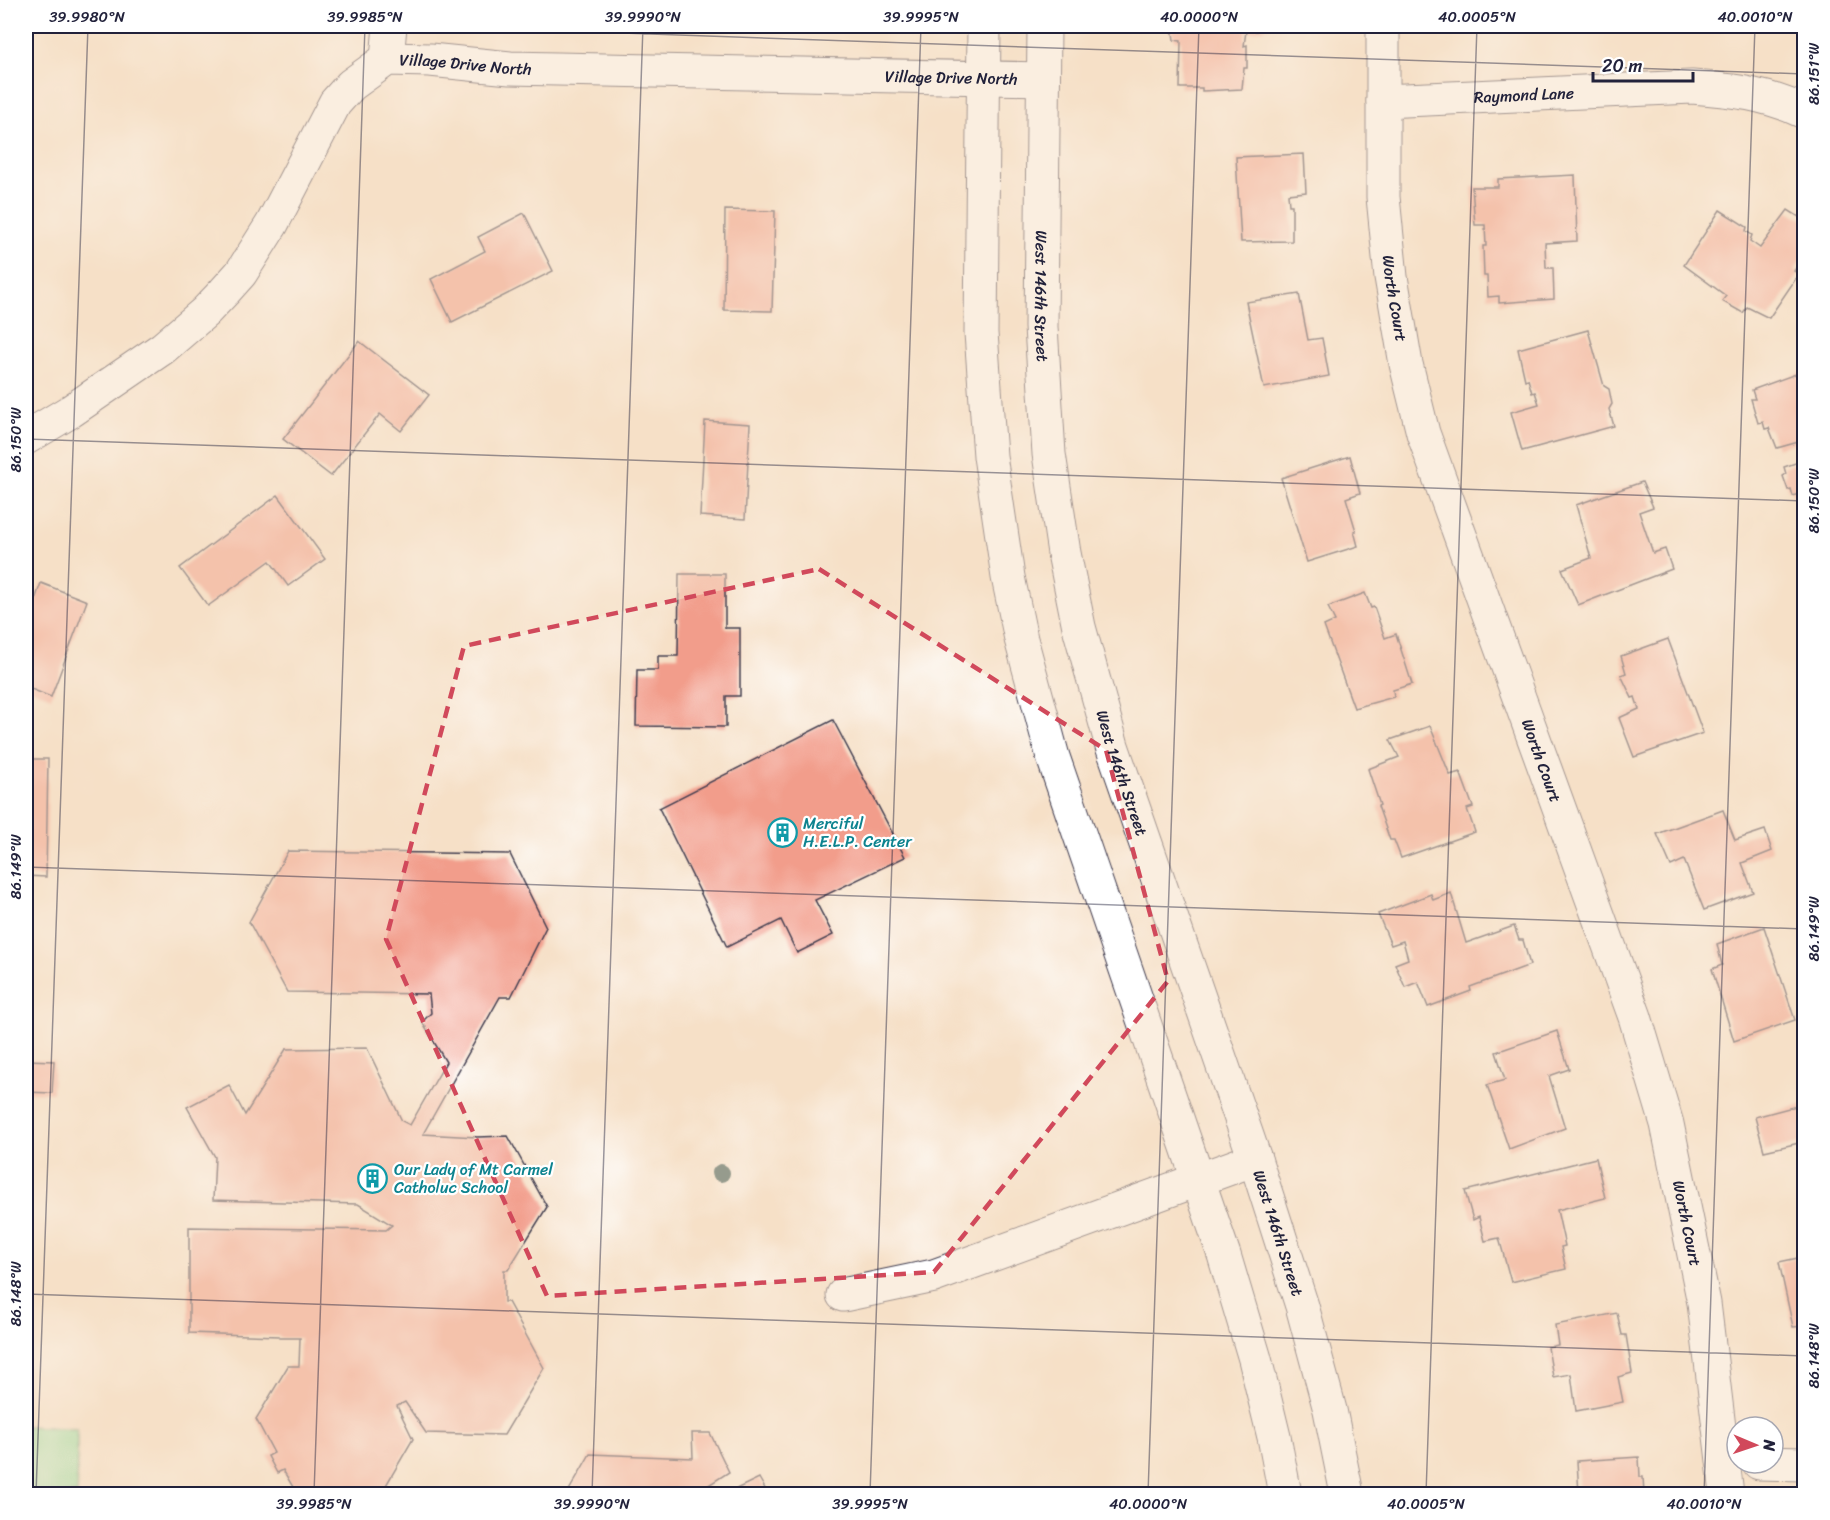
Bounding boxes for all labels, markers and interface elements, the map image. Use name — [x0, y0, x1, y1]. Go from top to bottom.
text: 39.9980°N — [49, 4, 125, 30]
text: 39.9985°N — [327, 4, 403, 30]
text: 39.9990°N — [605, 4, 682, 30]
text: 39.9995°N — [883, 4, 959, 30]
text: 40.0000°N — [1160, 4, 1239, 30]
text: 40.0005°N — [1438, 4, 1517, 30]
text: 40.0010°N — [1717, 4, 1793, 30]
text: 86.151°W — [1801, 43, 1827, 105]
street label: Village Drive North — [399, 45, 532, 83]
scale bar — [1593, 45, 1694, 83]
text: 20 m — [1602, 50, 1642, 82]
street label: Village Drive North — [885, 61, 1018, 93]
street label: Raymond Lane — [1473, 78, 1575, 111]
street label: West 146th Street — [1026, 230, 1058, 362]
street label: Worth Court — [1374, 254, 1416, 344]
text: 86.150°W — [3, 407, 29, 473]
text: 86.150°W — [1801, 468, 1827, 534]
street label: West 146th Street — [1088, 706, 1157, 840]
street label: Worth Court — [1513, 715, 1570, 806]
place label: Merciful H.E.L.P. Center — [803, 809, 913, 856]
building icon: Merciful H.E.L.P. Center — [766, 816, 798, 848]
text: 86.149°W — [3, 834, 29, 900]
text: 86.149°W — [1801, 896, 1827, 962]
place label: Our Lady of Mt Carmel Catholuc School — [394, 1155, 553, 1202]
building icon: Our Lady of Mt Carmel Catholuc School — [357, 1162, 389, 1194]
street label: West 146th Street — [1245, 1166, 1312, 1300]
street label: Worth Court — [1665, 1178, 1710, 1269]
text: 86.148°W — [3, 1261, 29, 1326]
text: 86.148°W — [1801, 1323, 1827, 1388]
north arrow — [1725, 1415, 1785, 1475]
text: N — [1755, 1438, 1784, 1452]
text: 39.9985°N — [276, 1491, 352, 1517]
text: 39.9990°N — [554, 1491, 631, 1517]
text: 39.9995°N — [832, 1491, 908, 1517]
text: 40.0000°N — [1109, 1491, 1188, 1517]
text: 40.0005°N — [1387, 1491, 1466, 1517]
text: 40.0010°N — [1666, 1491, 1742, 1517]

